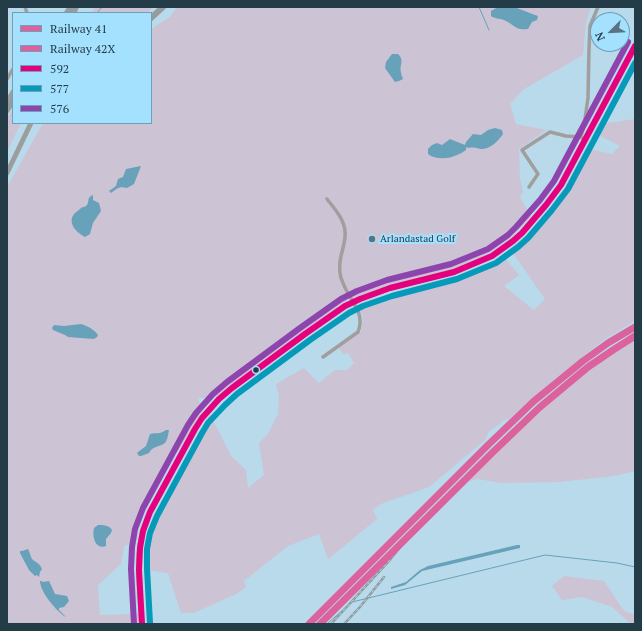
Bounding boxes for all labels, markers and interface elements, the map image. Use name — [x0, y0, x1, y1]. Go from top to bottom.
legend — [12, 12, 152, 124]
north arrow — [590, 12, 630, 52]
text: Railway 41 — [50, 21, 108, 36]
text: N — [592, 30, 608, 43]
text: Railway 42X — [50, 41, 116, 56]
text: 592 — [50, 61, 69, 76]
text: 577 — [50, 81, 69, 96]
text: 576 — [50, 101, 69, 116]
place label: Arlandastad Golf — [380, 233, 455, 245]
marker: Arlandastad Golf — [367, 234, 377, 244]
unlabelled marker — [251, 365, 261, 375]

